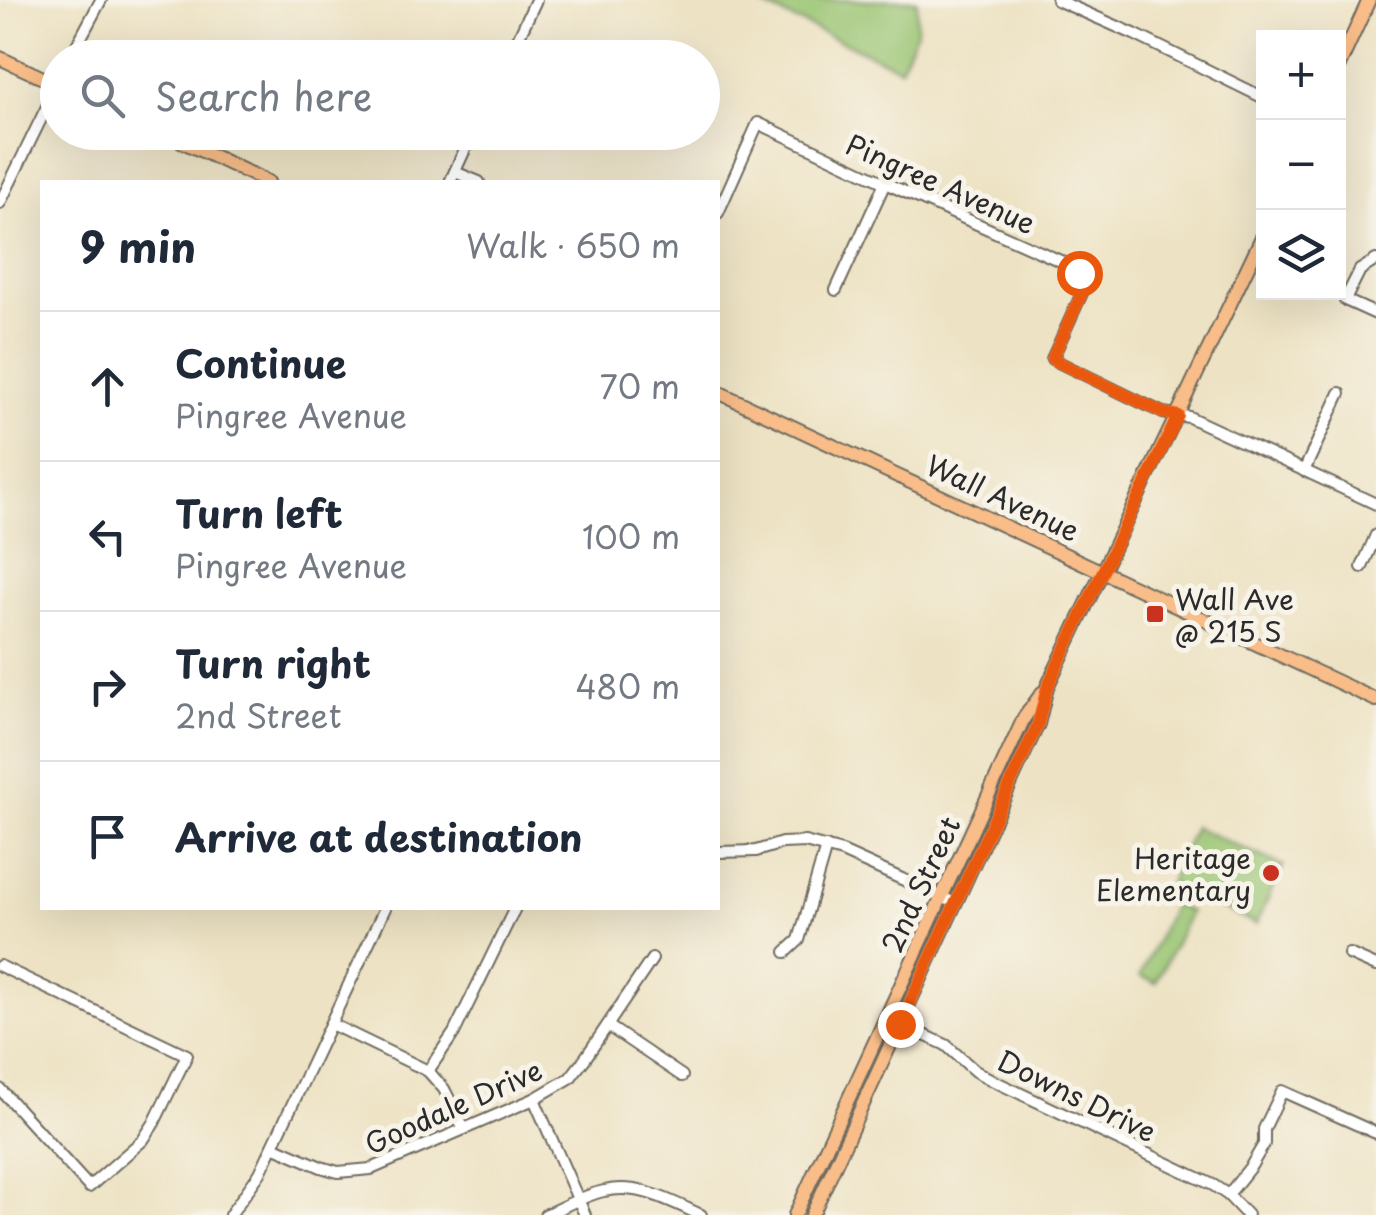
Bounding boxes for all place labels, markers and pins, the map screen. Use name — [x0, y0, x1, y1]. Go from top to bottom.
place label: Wall Ave @ 215 S — [1175, 577, 1294, 652]
marker: Wall Ave @ 215 S — [1144, 603, 1166, 625]
place label: Heritage Elementary — [1096, 836, 1251, 911]
marker: Heritage Elementary — [1260, 862, 1282, 884]

